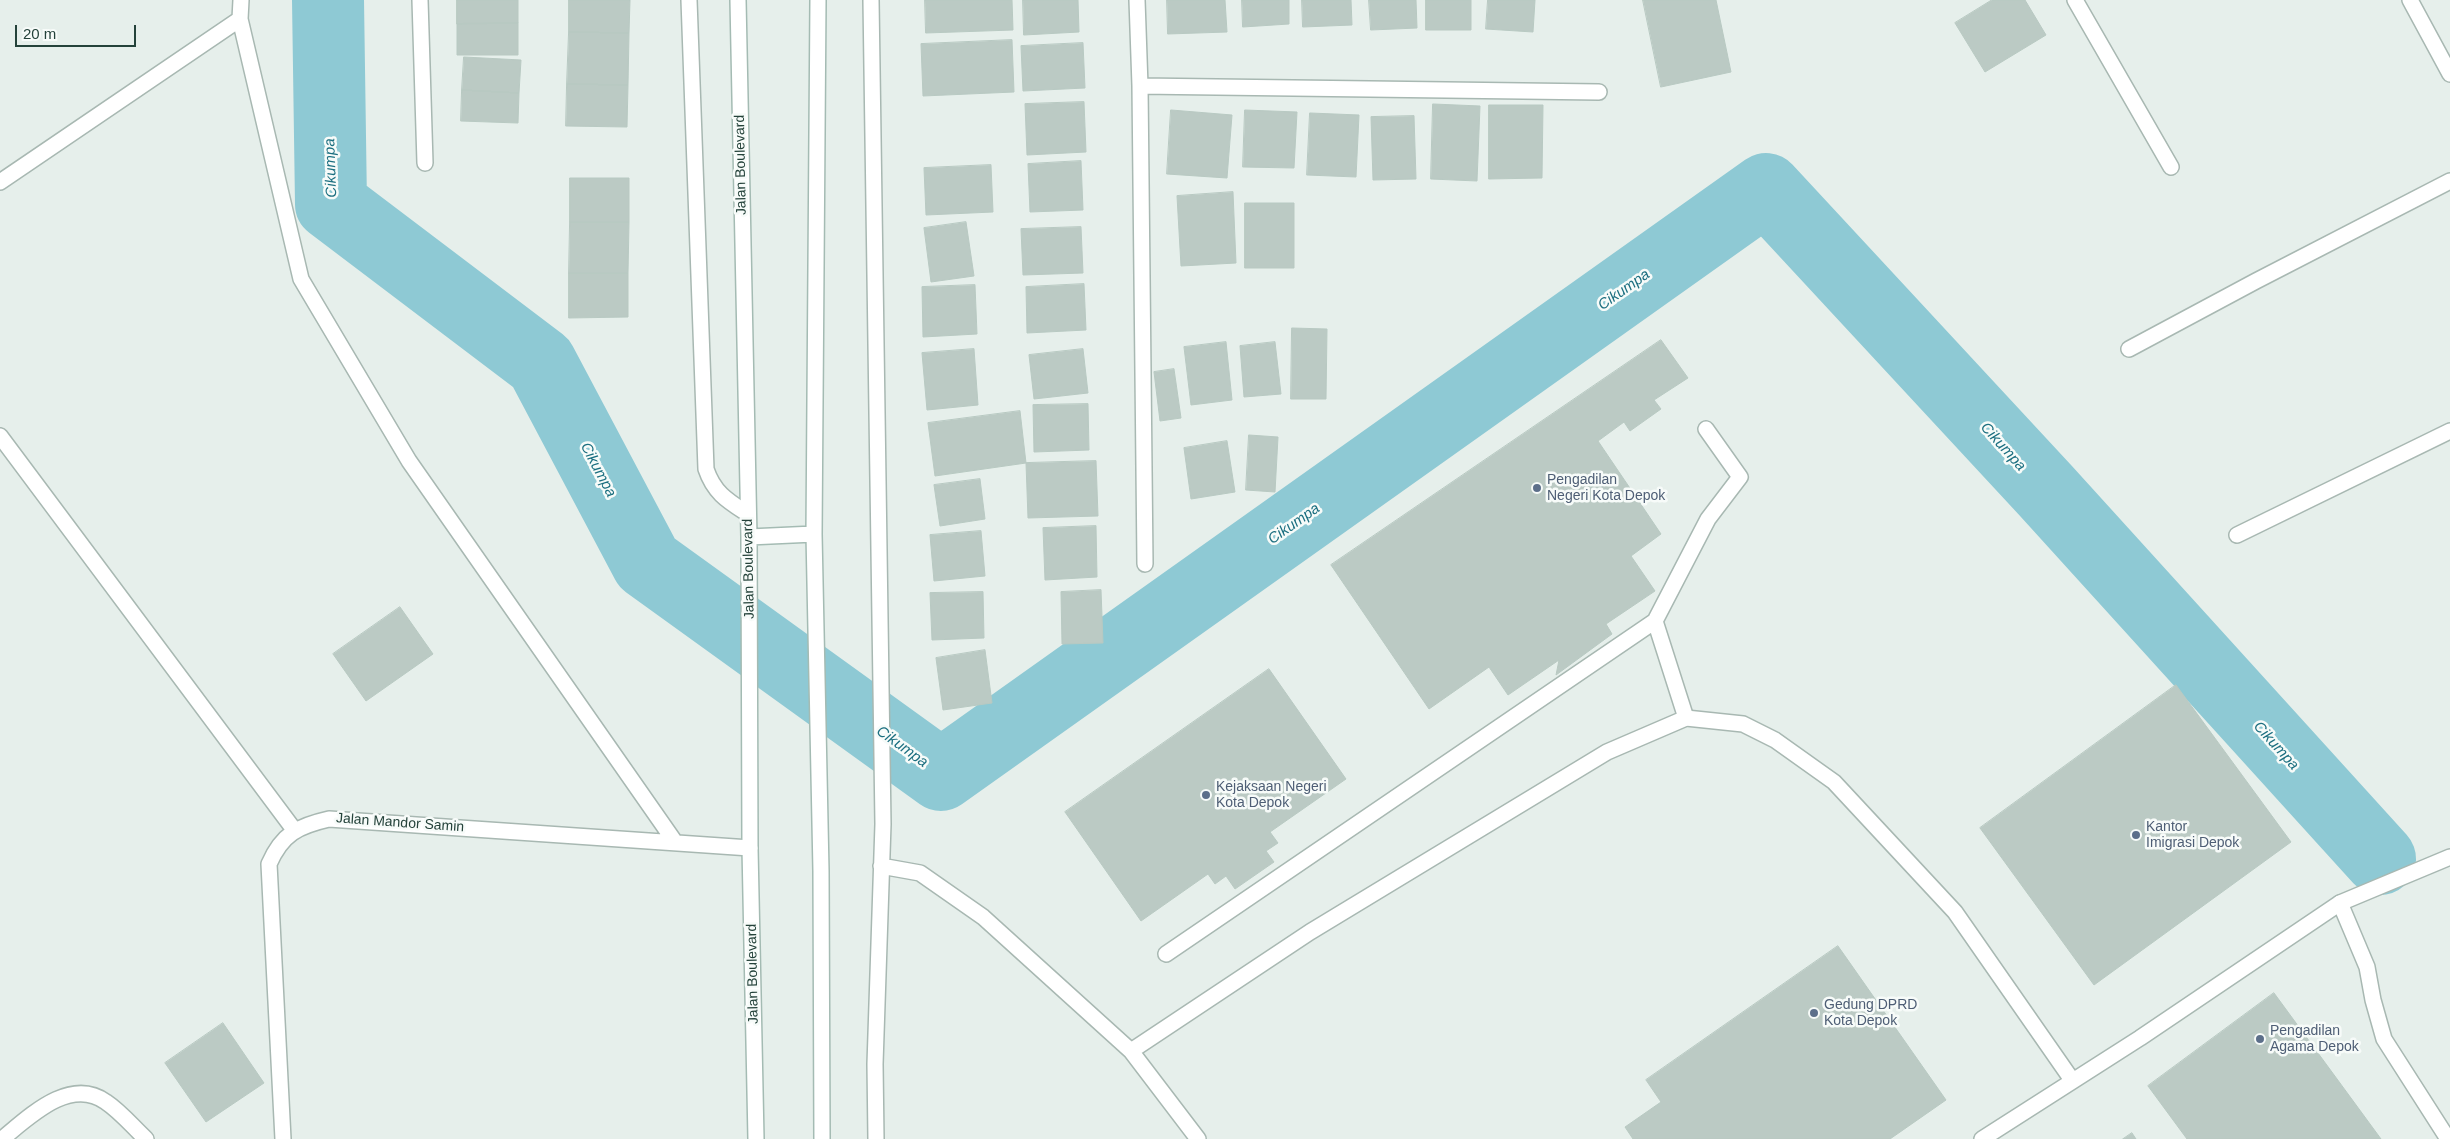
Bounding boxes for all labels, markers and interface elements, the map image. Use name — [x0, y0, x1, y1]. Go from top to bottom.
scale bar — [18, 15, 139, 47]
text: 20 m — [23, 25, 56, 42]
street label: Jalan Boulevard — [732, 115, 750, 215]
water label: Cikumpa — [321, 138, 341, 198]
water label: Cikumpa — [1595, 266, 1653, 314]
water label: Cikumpa — [1977, 419, 2029, 475]
water label: Cikumpa — [576, 440, 620, 500]
place label: Pengadilan Negeri Kota Depok — [1547, 472, 1665, 504]
marker: Pengadilan Negeri Kota Depok — [1531, 482, 1543, 494]
water label: Cikumpa — [1265, 500, 1323, 548]
street label: Jalan Boulevard — [740, 519, 758, 619]
water label: Cikumpa — [2250, 718, 2302, 774]
water label: Cikumpa — [873, 722, 931, 772]
place label: Kejaksaan Negeri Kota Depok — [1216, 779, 1327, 812]
marker: Kejaksaan Negeri Kota Depok — [1200, 789, 1212, 801]
street label: Jalan Mandor Samin — [335, 810, 465, 836]
place label: Kantor Imigrasi Depok — [2146, 819, 2239, 852]
marker: Kantor Imigrasi Depok — [2130, 829, 2142, 841]
street label: Jalan Boulevard — [744, 924, 762, 1024]
place label: Gedung DPRD Kota Depok — [1824, 997, 1917, 1030]
marker: Gedung DPRD Kota Depok — [1808, 1007, 1820, 1019]
place label: Pengadilan Agama Depok — [2270, 1023, 2359, 1056]
marker: Pengadilan Agama Depok — [2254, 1033, 2266, 1045]

